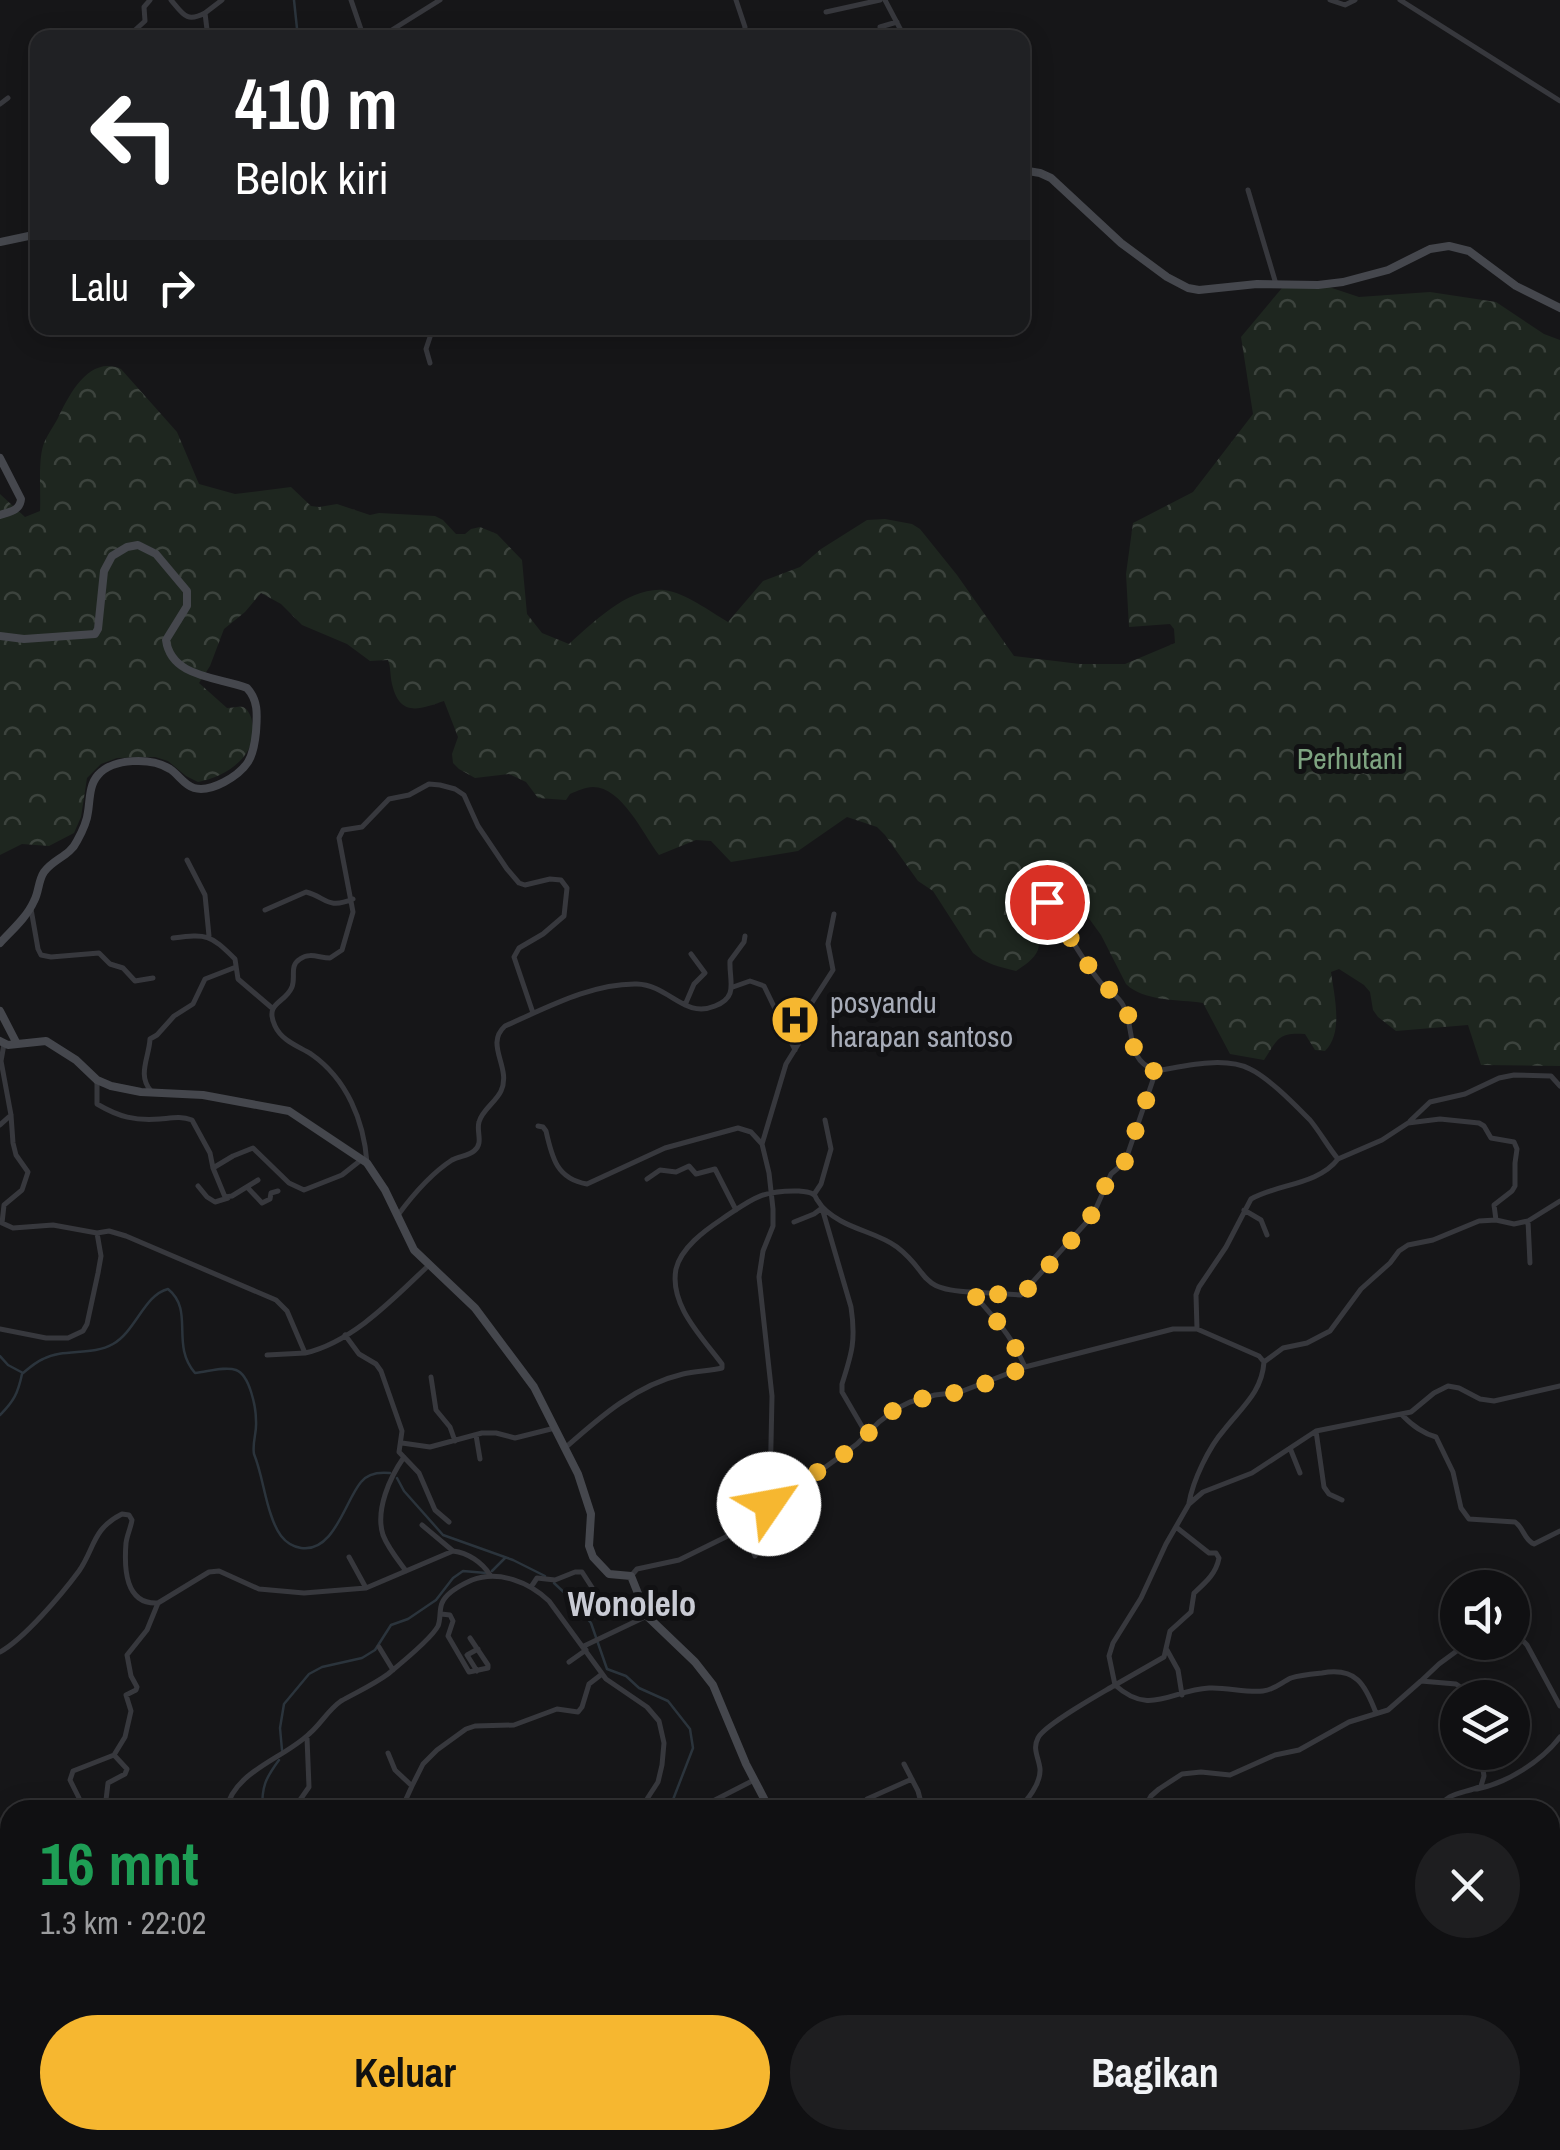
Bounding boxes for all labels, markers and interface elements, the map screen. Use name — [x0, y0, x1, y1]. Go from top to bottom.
text: 410 m — [235, 57, 398, 151]
icon: left — [70, 70, 200, 200]
text: Belok kiri — [235, 147, 389, 208]
icon: right — [149, 260, 204, 315]
text: Lalu — [70, 262, 129, 313]
park label: Perhutani — [1297, 738, 1403, 778]
pin — [1005, 860, 1090, 945]
icon: arrive — [1020, 875, 1075, 930]
place label: posyandu harapan santoso — [830, 982, 1013, 1056]
hospital icon: posyandu harapan santoso — [769, 994, 821, 1046]
position arrow — [717, 1452, 821, 1556]
map controls — [1440, 1570, 1530, 1770]
button: sound — [1440, 1570, 1530, 1660]
district label: Wonolelo — [568, 1580, 696, 1627]
button: layers — [1440, 1680, 1530, 1770]
text: 16 mnt — [40, 1823, 199, 1904]
button: close — [1415, 1833, 1520, 1938]
text: 1.3 km · 22:02 — [40, 1901, 206, 1944]
button: Keluar — [40, 2015, 770, 2130]
button: Bagikan — [790, 2015, 1520, 2130]

